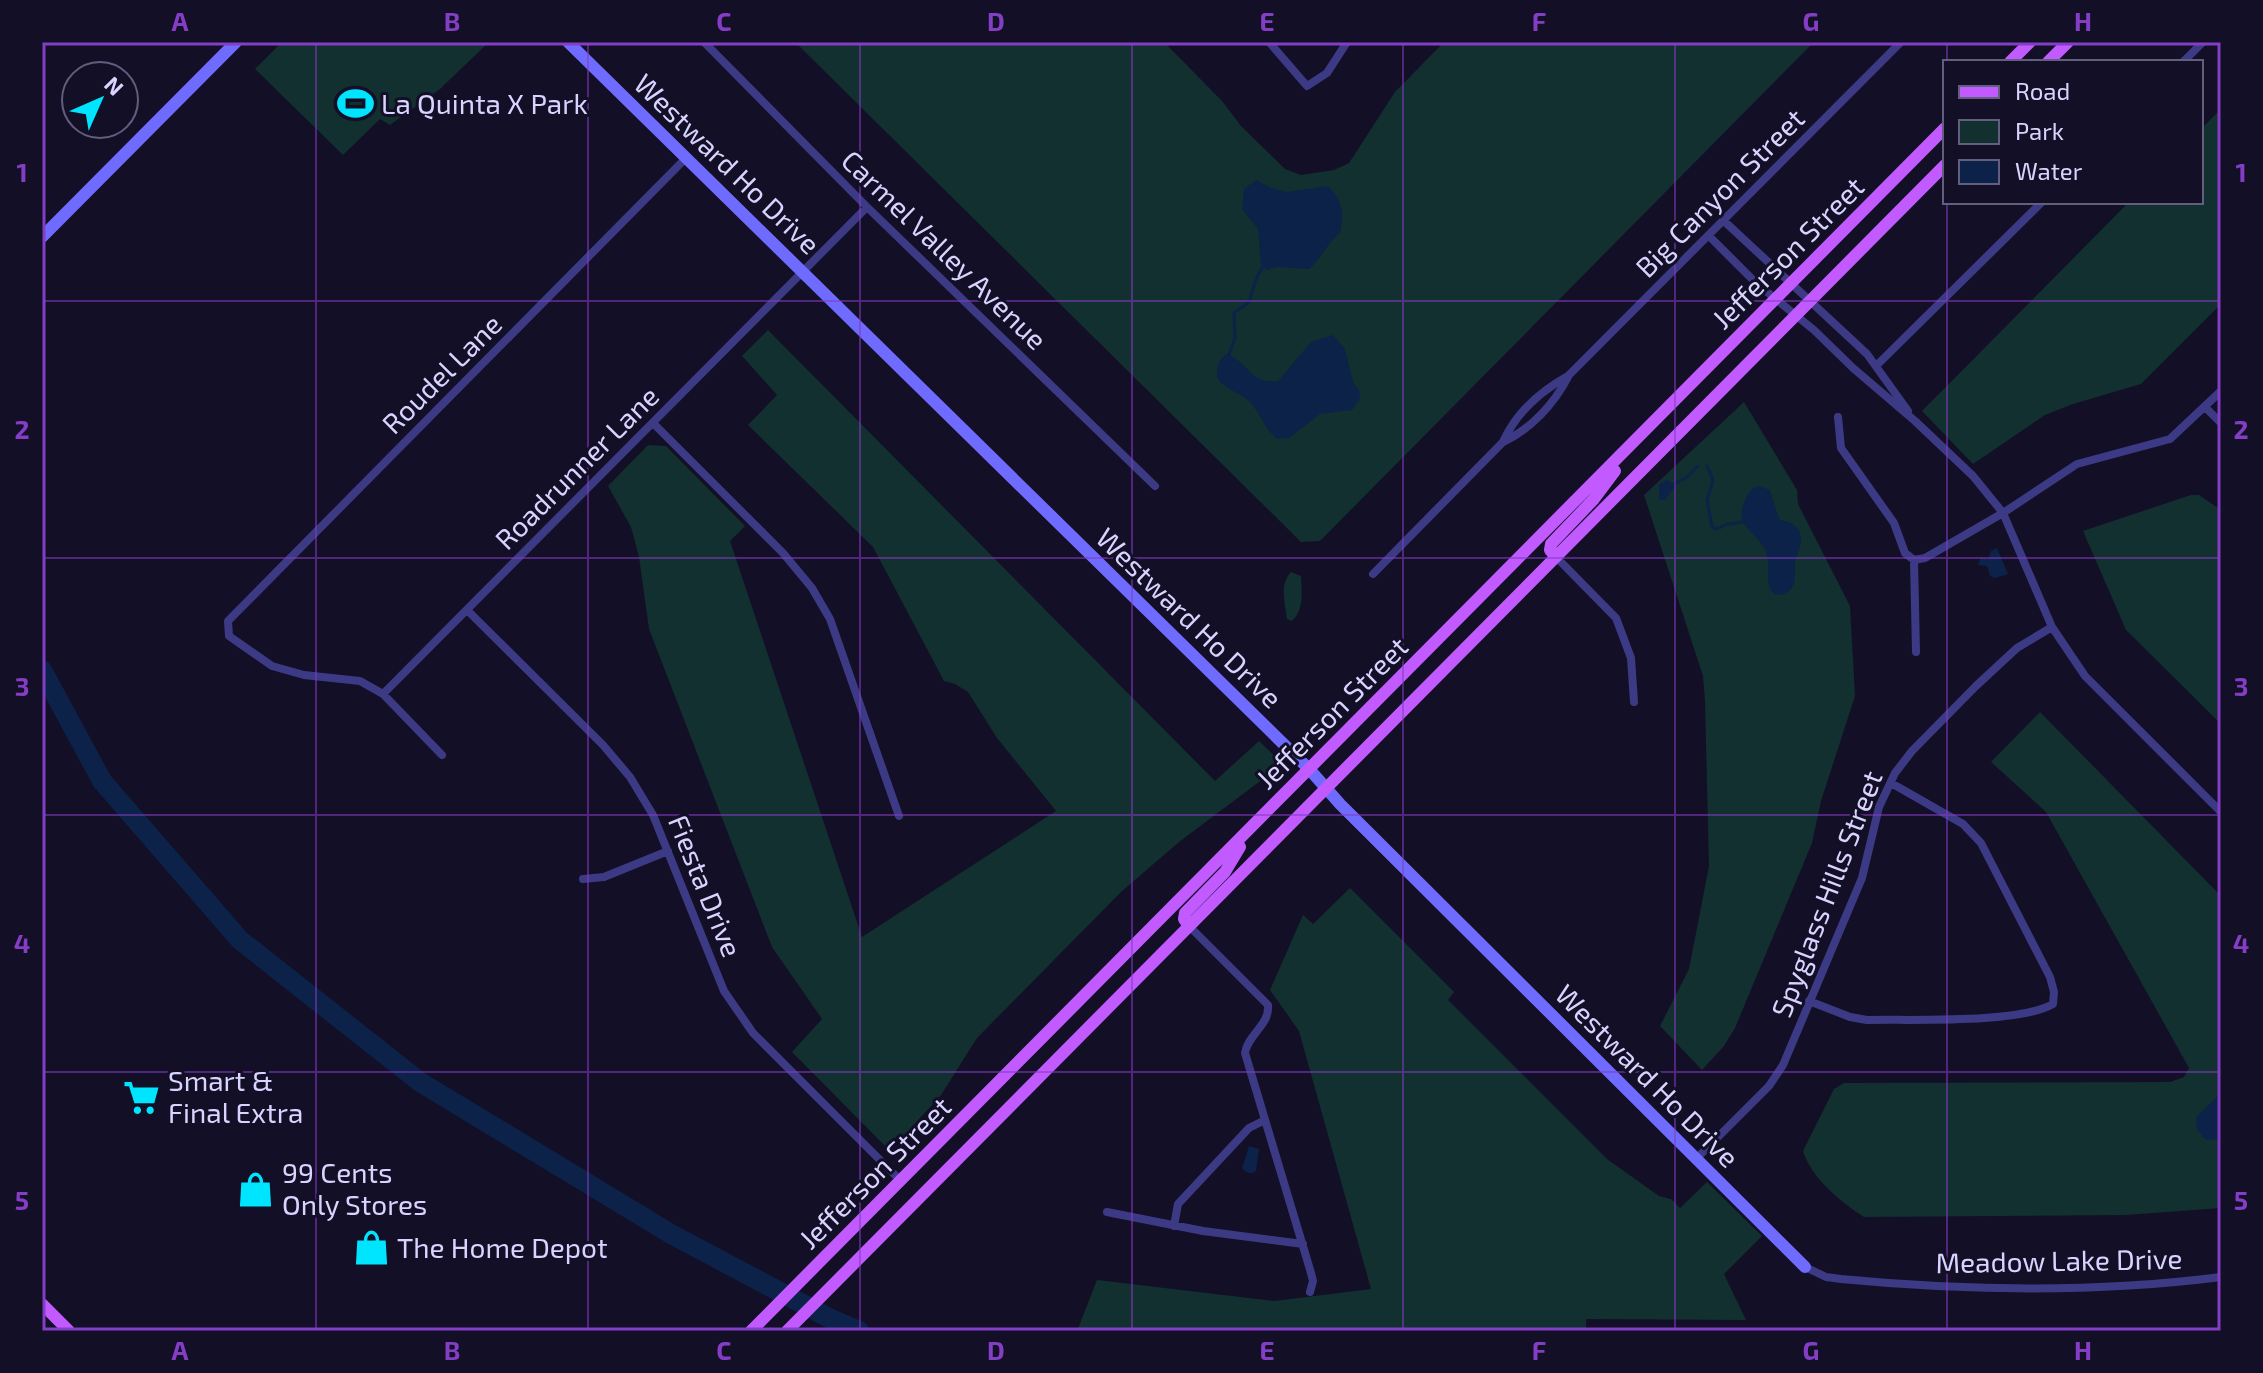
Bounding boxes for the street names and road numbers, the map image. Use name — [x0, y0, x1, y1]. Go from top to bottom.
street label: Westward Ho Drive — [628, 66, 828, 261]
street label: Big Canyon Street — [1628, 101, 1811, 284]
street label: Carmel Valley Avenue — [835, 143, 1054, 356]
street label: Jefferson Street — [1704, 169, 1870, 335]
street label: Roudel Lane — [374, 306, 508, 440]
street label: Roadrunner Lane — [487, 378, 665, 556]
street label: Westward Ho Drive — [1090, 520, 1290, 715]
street label: Jefferson Street — [1248, 629, 1414, 795]
street label: Spyglass Hills Street — [1763, 766, 1889, 1022]
street label: Fiesta Drive — [662, 810, 750, 962]
street label: Westward Ho Drive — [1549, 977, 1746, 1174]
street label: Jefferson Street — [791, 1089, 957, 1255]
street label: Meadow Lake Drive — [1935, 1241, 2183, 1279]

